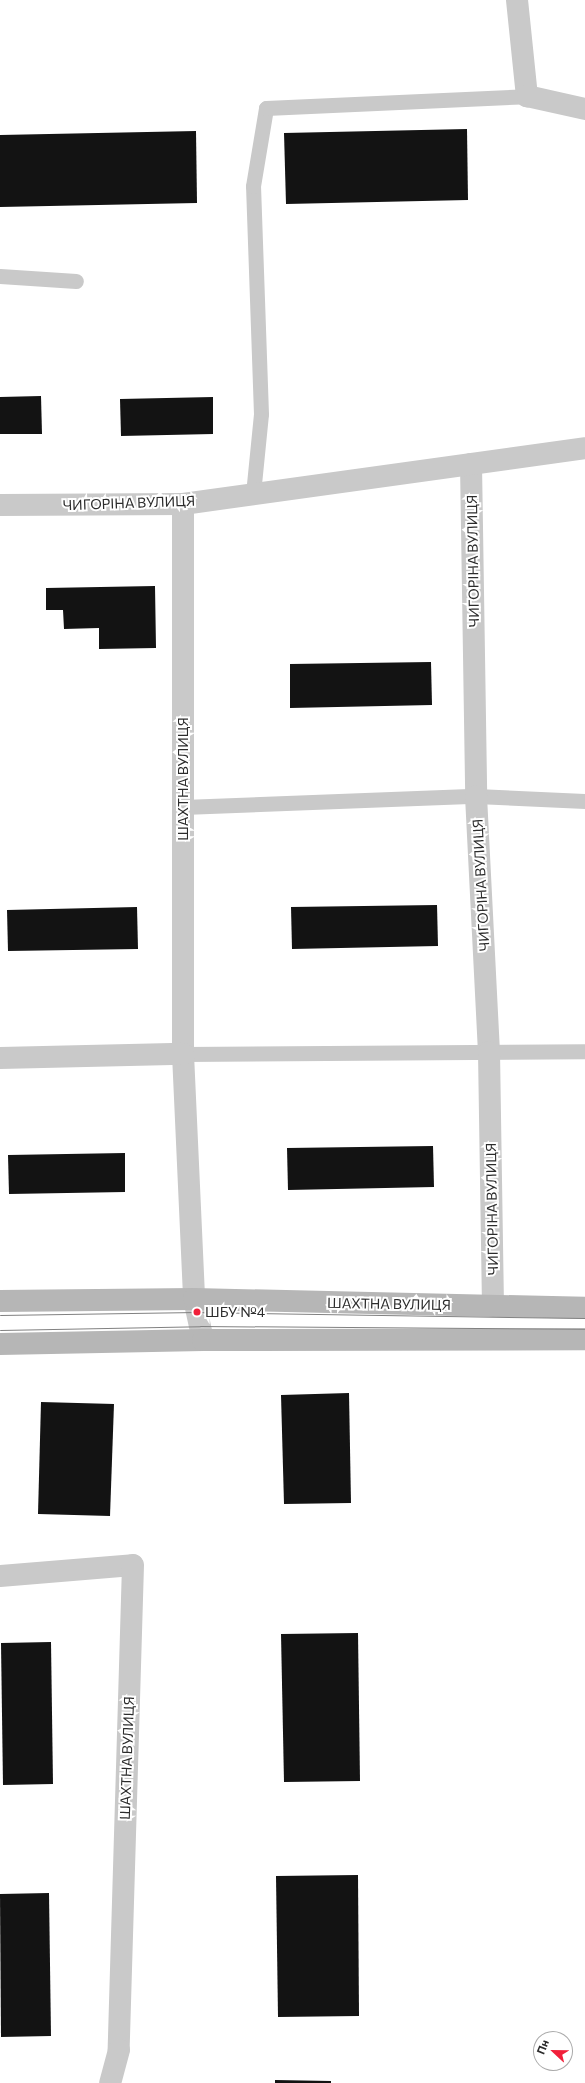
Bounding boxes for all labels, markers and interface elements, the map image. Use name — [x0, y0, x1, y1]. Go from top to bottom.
street label: ЧИГОРІНА ВУЛИЦЯ — [62, 492, 196, 514]
street label: ЧИГОРІНА ВУЛИЦЯ — [463, 495, 483, 627]
street label: ШАХТНА ВУЛИЦЯ — [175, 717, 191, 841]
street label: ЧИГОРІНА ВУЛИЦЯ — [469, 818, 493, 952]
street label: ЧИГОРІНА ВУЛИЦЯ — [482, 1143, 502, 1275]
street label: ШАХТНА ВУЛИЦЯ — [327, 1295, 451, 1313]
place label: ШБУ №4 — [205, 1304, 265, 1320]
marker: ШБУ №4 — [192, 1307, 202, 1317]
street label: ШАХТНА ВУЛИЦЯ — [116, 1696, 138, 1820]
north arrow — [533, 2031, 573, 2071]
text: Пн — [534, 2038, 551, 2056]

